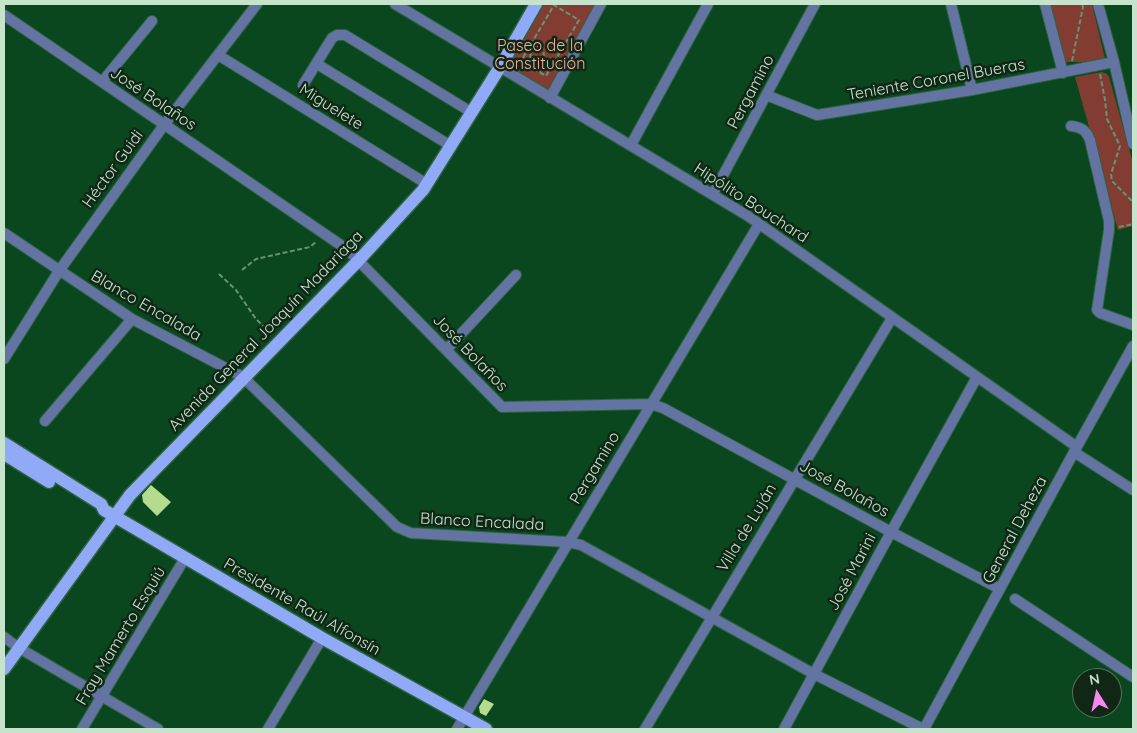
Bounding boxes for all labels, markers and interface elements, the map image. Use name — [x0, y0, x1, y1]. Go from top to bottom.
park label: Paseo de la Constitución — [495, 36, 585, 74]
street label: Pergamino — [724, 52, 778, 132]
street label: Teniente Coronel Bueras — [846, 55, 1026, 105]
street label: José Bolaños — [106, 63, 200, 135]
street label: Miguelete — [296, 80, 366, 134]
street label: Héctor Guidi — [78, 126, 148, 212]
street label: Hipólito Bouchard — [690, 159, 812, 247]
street label: Avenida General Joaquín Madariaga — [165, 227, 367, 435]
street label: Blanco Encalada — [87, 267, 205, 345]
street label: José Bolaños — [429, 311, 511, 395]
street label: Pergamino — [566, 428, 624, 508]
street label: José Bolaños — [796, 456, 892, 522]
street label: General Deheza — [979, 473, 1051, 587]
street label: Villa de Luján — [713, 480, 781, 576]
street label: Blanco Encalada — [419, 509, 545, 535]
street label: José Marini — [824, 530, 880, 614]
street label: Presidente Raúl Alfonsín — [220, 554, 384, 660]
street label: Fray Mamerto Esquiú — [72, 563, 170, 709]
north arrow — [1072, 668, 1122, 718]
text: N — [1088, 669, 1101, 689]

